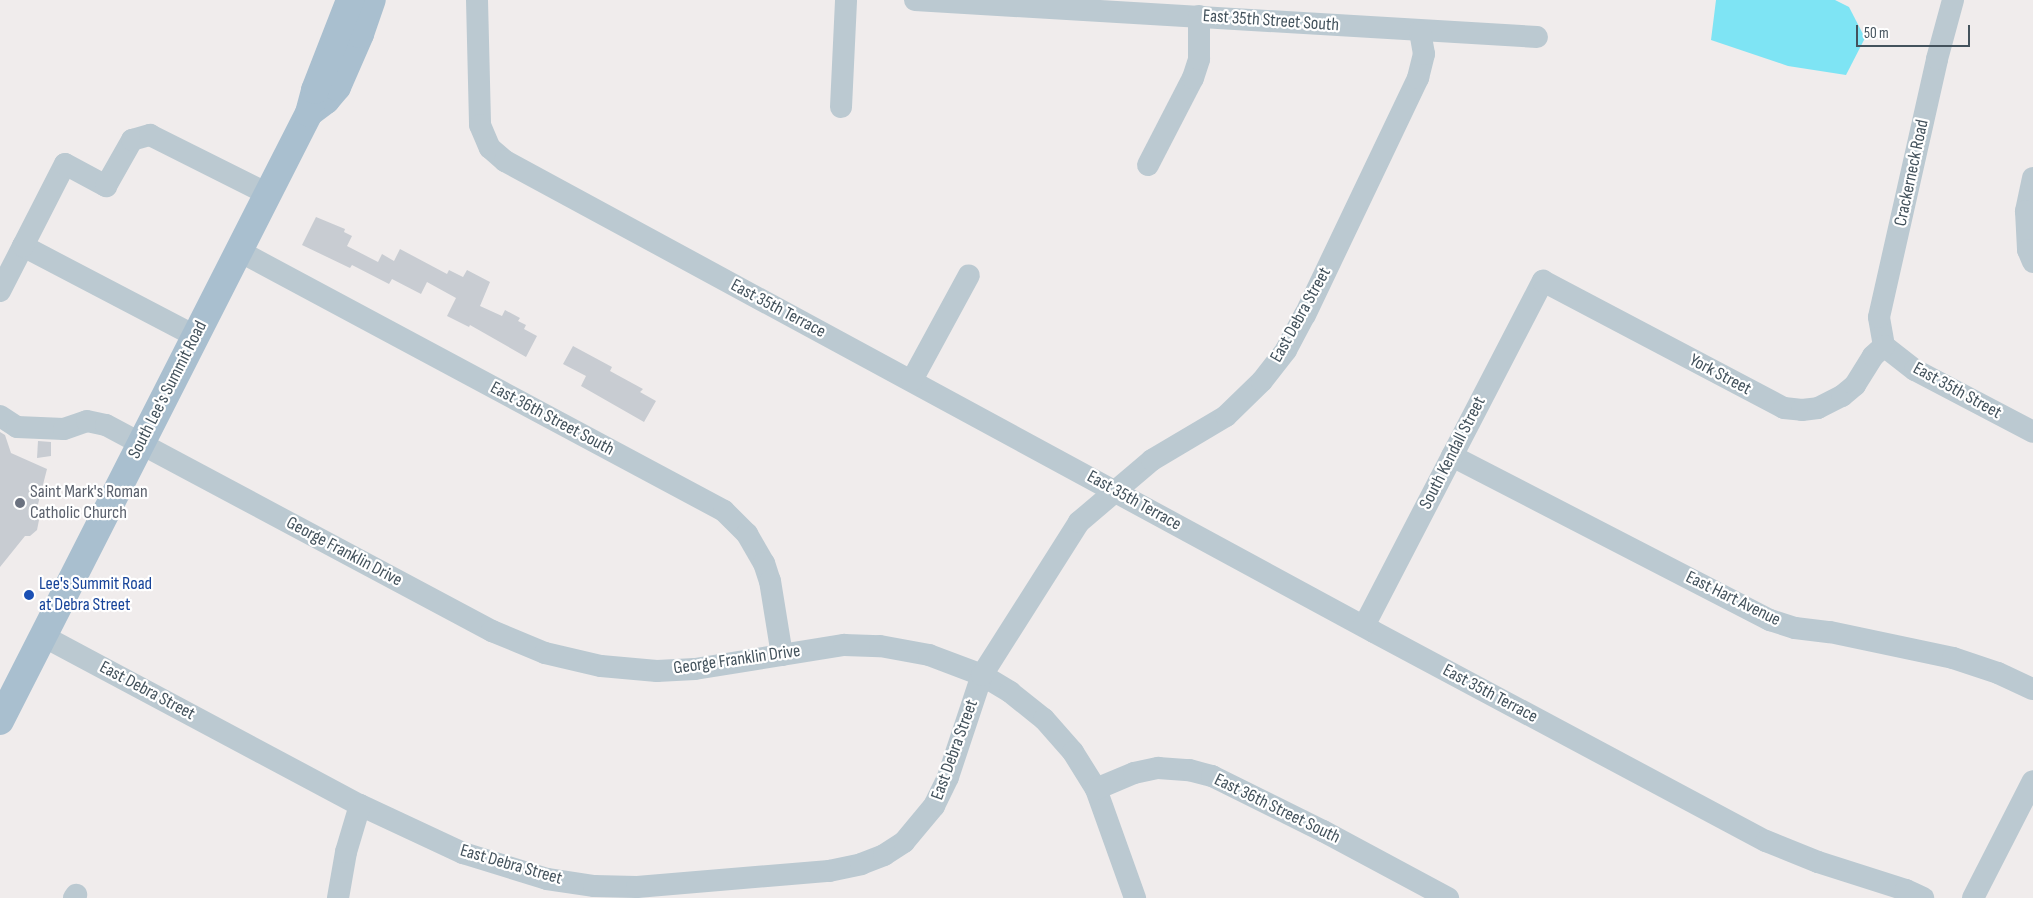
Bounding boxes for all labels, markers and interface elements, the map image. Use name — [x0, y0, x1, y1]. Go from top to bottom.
street label: East 35th Street South — [1202, 5, 1340, 37]
scale bar — [1858, 15, 1972, 47]
text: 50 m — [1864, 24, 1889, 43]
street label: Crackerneck Road — [1890, 118, 1934, 228]
street label: East Debra Street — [1266, 264, 1336, 366]
street label: East 35th Terrace — [727, 275, 829, 343]
street label: South Lee's Summit Road — [124, 317, 212, 463]
street label: York Street — [1685, 350, 1755, 400]
street label: East 35th Street — [1909, 358, 2005, 424]
street label: East 36th Street South — [486, 377, 618, 461]
street label: South Kendall Street — [1415, 393, 1491, 513]
street label: East 35th Terrace — [1083, 466, 1185, 536]
place label: Saint Mark's Roman Catholic Church — [30, 482, 148, 524]
marker: Saint Mark's Roman Catholic Church — [14, 497, 26, 509]
street label: George Franklin Drive — [282, 512, 406, 592]
street label: East Hart Avenue — [1682, 567, 1784, 631]
place label: Lee's Summit Road at Debra Street — [39, 574, 152, 616]
marker: Lee's Summit Road at Debra Street — [23, 589, 35, 601]
street label: George Franklin Drive — [672, 640, 802, 680]
street label: East Debra Street — [96, 657, 198, 725]
street label: East 35th Terrace — [1439, 660, 1541, 728]
street label: East Debra Street — [927, 697, 983, 803]
street label: East 36th Street South — [1211, 769, 1343, 849]
street label: East Debra Street — [458, 840, 564, 890]

